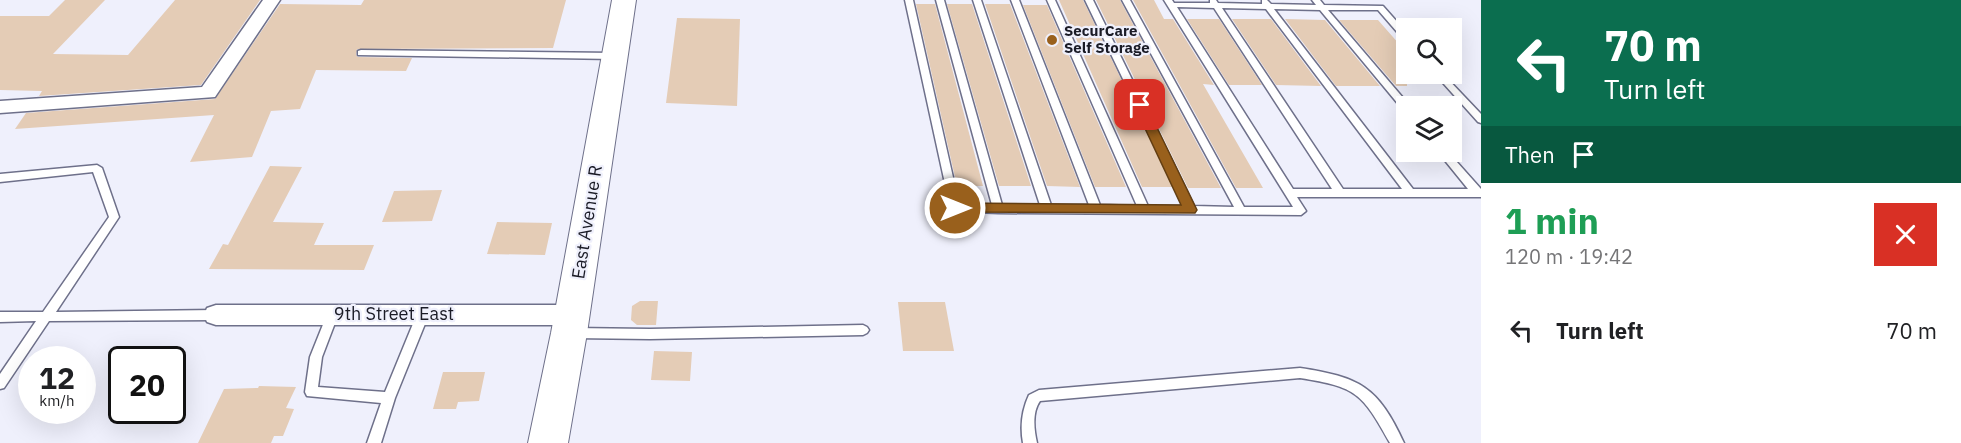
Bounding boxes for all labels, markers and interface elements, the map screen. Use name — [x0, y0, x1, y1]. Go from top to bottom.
map controls — [1396, 18, 1462, 162]
button: search — [1396, 18, 1462, 84]
text: 70 m — [1604, 18, 1702, 73]
place label: SecurCare Self Storage — [1064, 21, 1150, 57]
icon: left — [1505, 24, 1583, 102]
marker: SecurCare Self Storage — [1045, 33, 1059, 47]
text: Turn left — [1604, 71, 1705, 106]
pin — [1114, 79, 1165, 130]
icon: arrive — [1123, 88, 1156, 121]
button: layers — [1396, 96, 1462, 162]
icon: arrive — [1567, 138, 1600, 171]
text: Then — [1505, 140, 1555, 169]
street label: East Avenue R — [566, 163, 607, 281]
position arrow — [923, 176, 987, 240]
text: 1 min — [1505, 197, 1599, 244]
button: close — [1874, 203, 1937, 266]
text: 120 m · 19:42 — [1505, 243, 1633, 270]
street label: 9th Street East — [334, 302, 454, 325]
icon: left — [1505, 314, 1538, 347]
text: Turn left — [1556, 316, 1644, 345]
text: 70 m — [1886, 316, 1937, 345]
speed limit sign: 20 — [108, 346, 186, 424]
text: 12 — [39, 358, 75, 397]
text: km/h — [39, 391, 75, 410]

